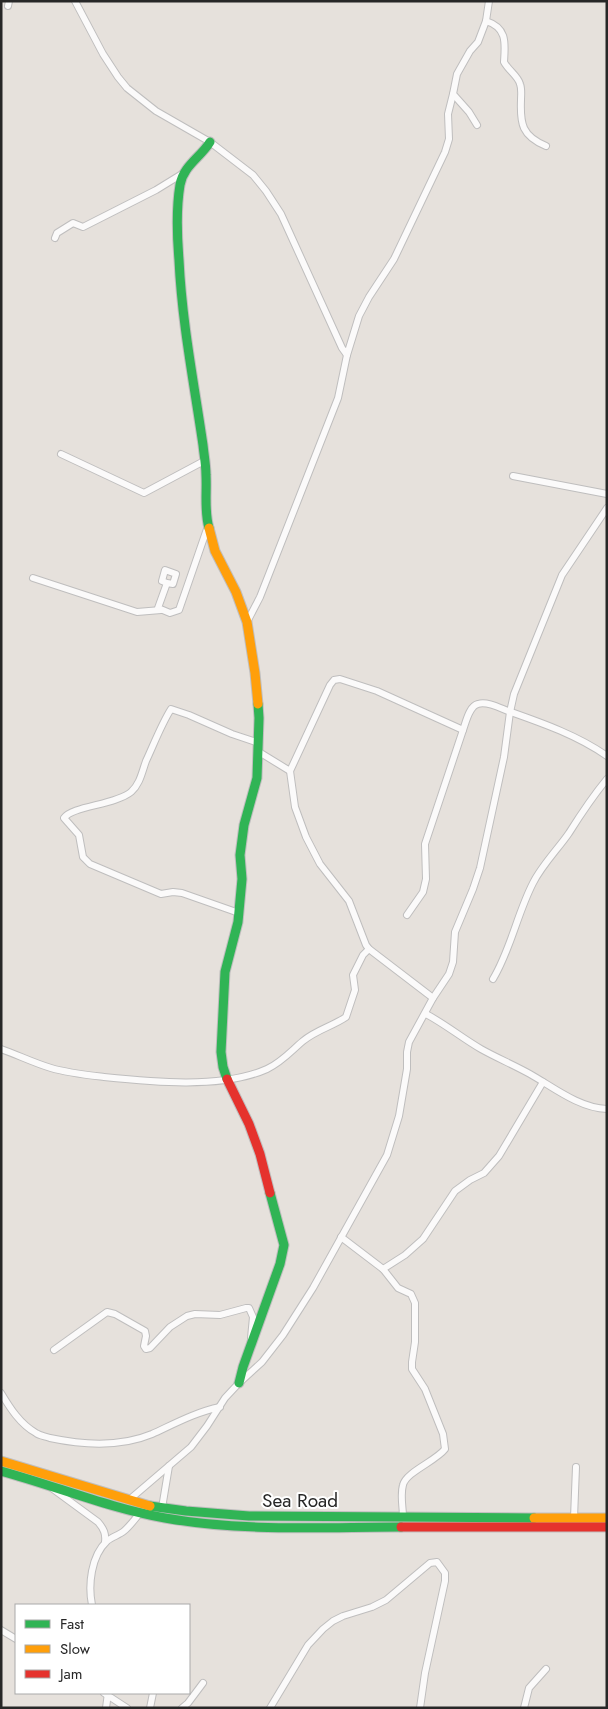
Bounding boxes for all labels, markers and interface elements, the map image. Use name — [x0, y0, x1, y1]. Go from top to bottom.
street label: Sea Road — [262, 1487, 338, 1514]
legend — [15, 1604, 190, 1694]
text: Fast — [60, 1613, 84, 1635]
text: Slow — [60, 1638, 91, 1660]
text: Jam — [58, 1663, 83, 1685]

